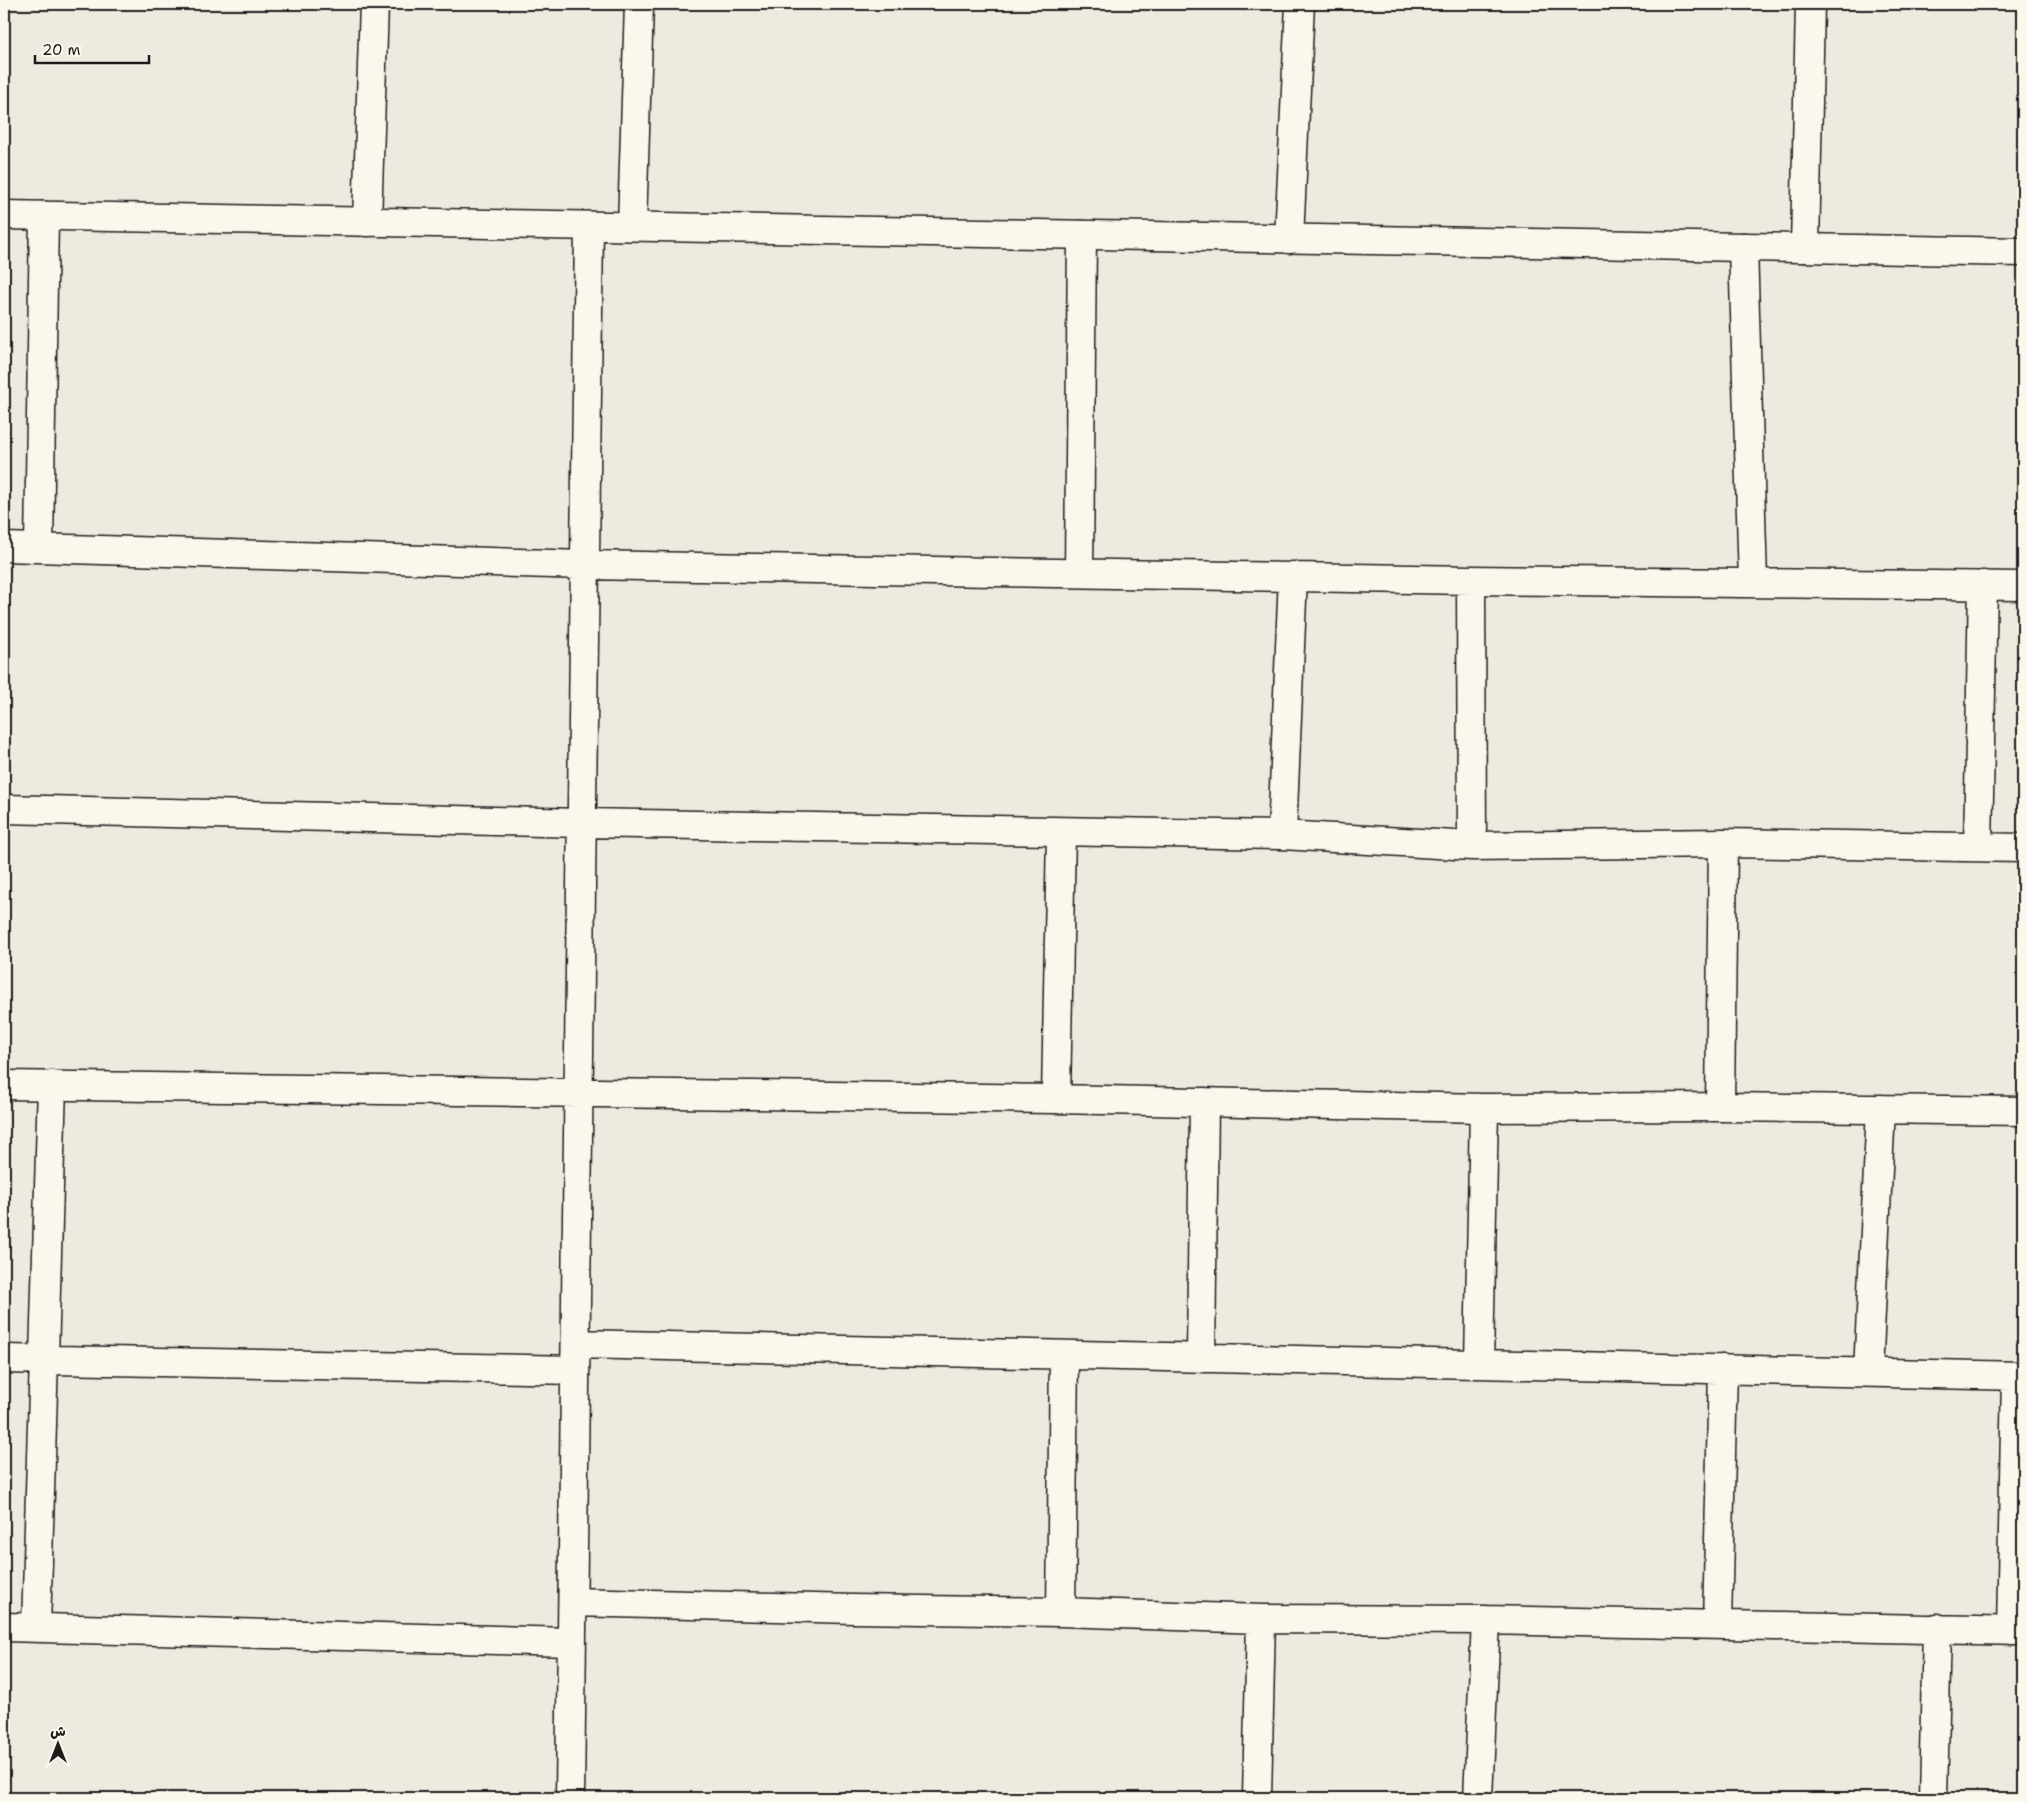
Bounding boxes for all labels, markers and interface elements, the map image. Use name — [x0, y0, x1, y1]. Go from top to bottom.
scale bar — [35, 32, 149, 64]
text: 20 m — [42, 40, 81, 60]
north arrow — [32, 1720, 82, 1770]
text: ش — [50, 1722, 66, 1740]

